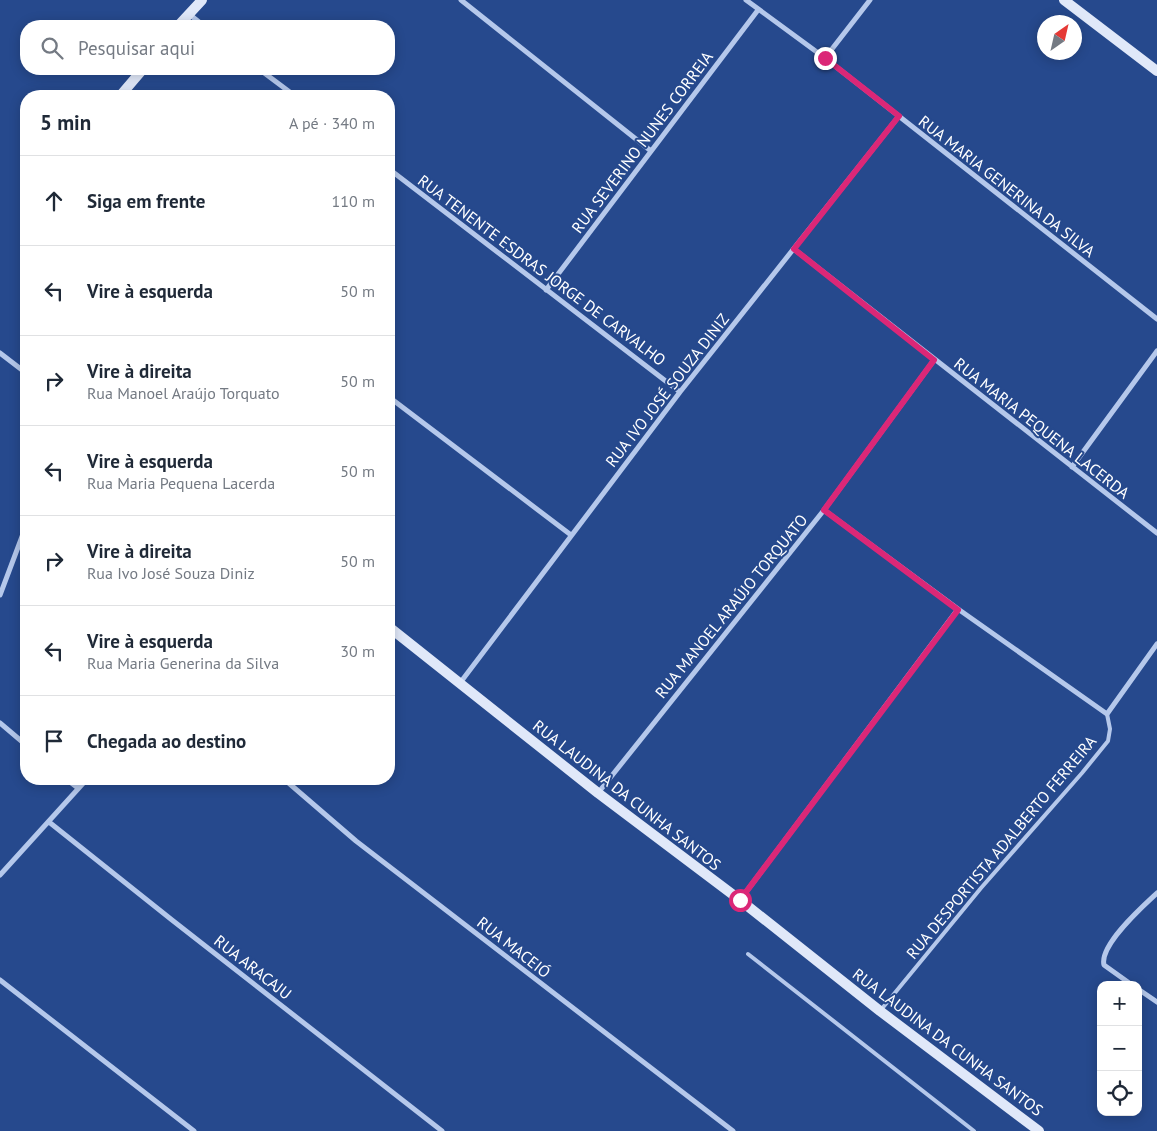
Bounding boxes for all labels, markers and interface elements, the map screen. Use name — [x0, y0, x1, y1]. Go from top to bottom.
north arrow — [1037, 15, 1082, 60]
search box — [20, 20, 395, 75]
icon: search — [38, 34, 66, 62]
text: Pesquisar aqui — [78, 36, 195, 60]
street label: RUA SEVERINO NUNES CORREIA — [567, 47, 717, 237]
route end — [814, 47, 837, 70]
text: 5 min — [40, 109, 91, 136]
street label: RUA MARIA GENERINA DA SILVA — [915, 111, 1100, 261]
text: A pé · 340 m — [289, 113, 375, 133]
street label: RUA TENENTE ESDRAS JORGE DE CARVALHO — [414, 170, 670, 370]
icon: ahead — [40, 187, 68, 215]
text: Siga em frente — [87, 189, 205, 213]
text: 110 m — [332, 191, 375, 211]
icon: left — [40, 277, 68, 305]
text: Vire à esquerda — [87, 279, 213, 303]
text: 50 m — [340, 281, 375, 301]
street label: RUA IVO JOSÉ SOUZA DINIZ — [601, 309, 733, 471]
street label: RUA MARIA PEQUENA LACERDA — [950, 353, 1134, 503]
text: Vire à direita — [87, 359, 192, 383]
icon: right — [40, 367, 68, 395]
text: 50 m — [340, 371, 375, 391]
text: Rua Manoel Araújo Torquato — [87, 383, 279, 403]
text: Vire à esquerda — [87, 449, 213, 473]
icon: left — [40, 457, 68, 485]
text: 50 m — [340, 461, 375, 481]
text: Rua Maria Pequena Lacerda — [87, 473, 275, 493]
street label: RUA MANOEL ARAÚJO TORQUATO — [651, 510, 811, 702]
text: Vire à direita — [87, 539, 192, 563]
icon: right — [40, 547, 68, 575]
text: 50 m — [340, 551, 375, 571]
text: Rua Ivo José Souza Diniz — [87, 563, 255, 583]
text: Vire à esquerda — [87, 629, 213, 653]
icon: left — [40, 637, 68, 665]
text: 30 m — [340, 641, 375, 661]
text: Rua Maria Generina da Silva — [87, 653, 279, 673]
street label: RUA LAUDINA DA CUNHA SANTOS — [529, 715, 725, 875]
icon: arrive — [40, 727, 68, 755]
text: Chegada ao destino — [87, 729, 246, 753]
street label: RUA DESPORTISTA ADALBERTO FERREIRA — [902, 731, 1101, 963]
route start — [729, 889, 752, 912]
street label: RUA MACEIÓ — [473, 912, 555, 982]
street label: RUA ARACAJU — [210, 930, 296, 1004]
street label: RUA LAUDINA DA CUNHA SANTOS — [849, 964, 1047, 1120]
map controls — [1097, 981, 1142, 1116]
button: + — [1097, 981, 1142, 1026]
button: − — [1097, 1026, 1142, 1071]
button: locate — [1097, 1071, 1142, 1116]

